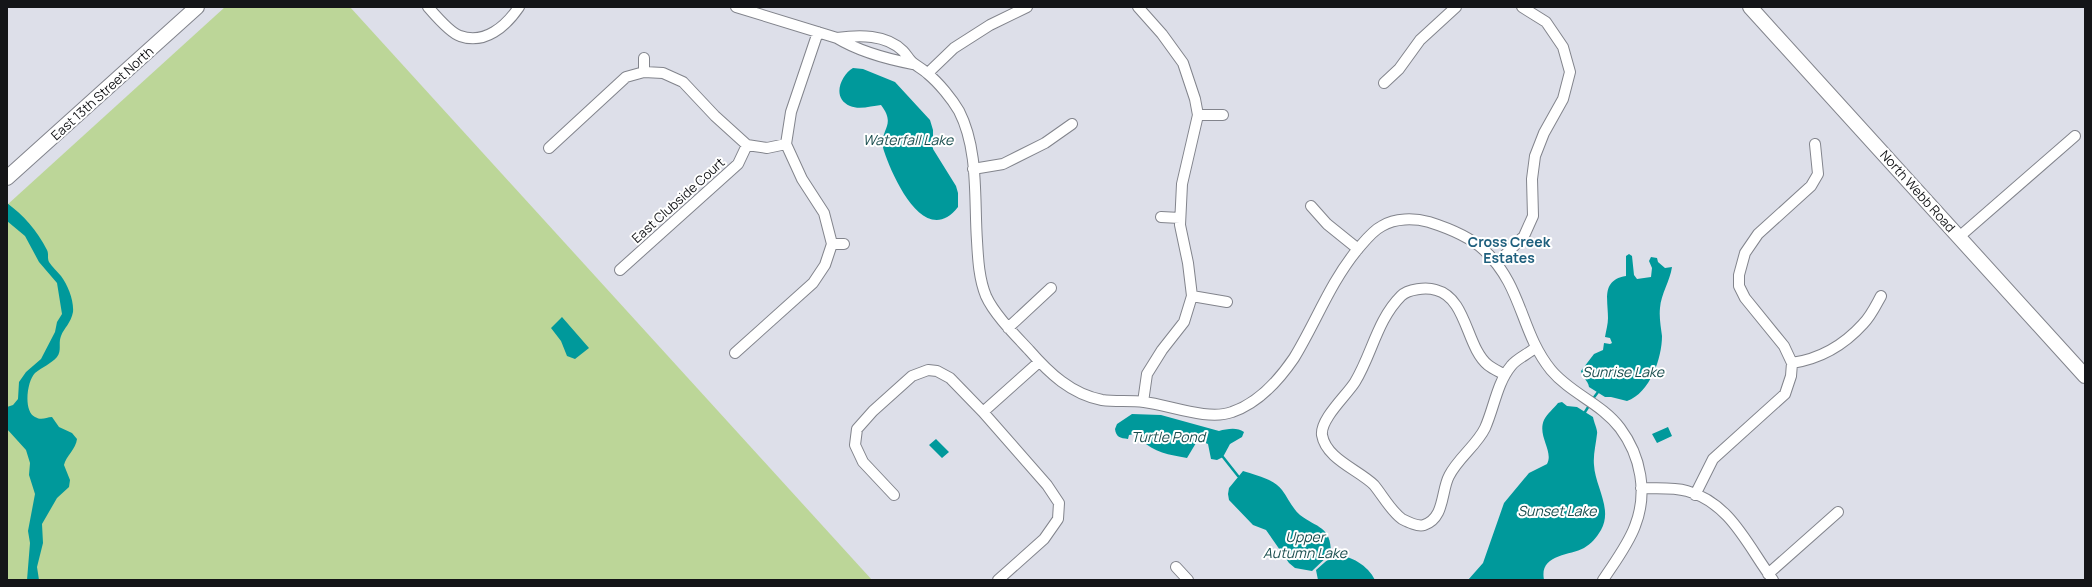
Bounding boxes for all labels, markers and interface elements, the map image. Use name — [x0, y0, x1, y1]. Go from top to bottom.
street label: East 13th Street North — [47, 42, 157, 144]
water label: Waterfall Lake — [863, 130, 954, 149]
street label: North Webb Road — [1876, 146, 1960, 236]
street label: East Clubside Court — [628, 153, 728, 247]
district label: Cross Creek Estates — [1468, 232, 1551, 267]
water label: Sunrise Lake — [1582, 362, 1665, 381]
water label: Turtle Pond — [1131, 427, 1207, 446]
water label: Sunset Lake — [1517, 501, 1597, 520]
water label: Upper Autumn Lake — [1263, 527, 1348, 562]

